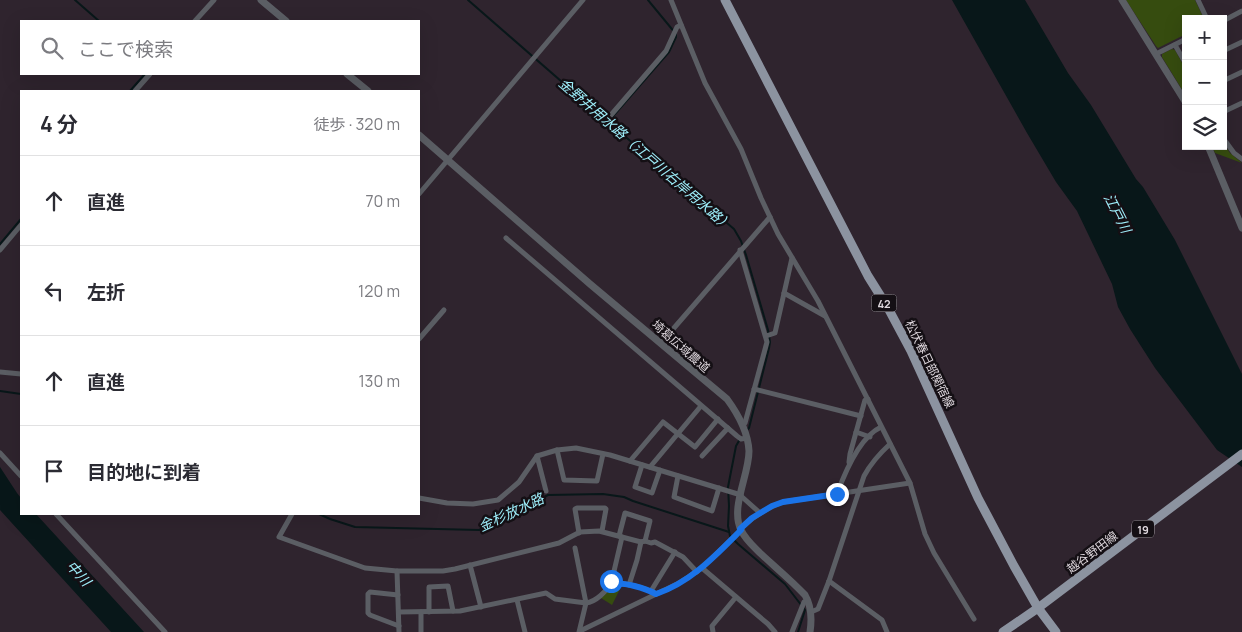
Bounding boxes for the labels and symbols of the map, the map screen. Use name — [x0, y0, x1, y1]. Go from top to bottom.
water label: 金野井用水路（江戸川右岸用水路） — [555, 73, 737, 235]
water label: 江戸川 — [1100, 190, 1137, 238]
road number: 42 — [872, 294, 896, 312]
street label: 埼葛広域農道 — [648, 316, 714, 376]
street label: 松伏春日部関宿線 — [901, 317, 959, 411]
route end — [826, 483, 849, 506]
water label: 金杉放水路 — [475, 488, 548, 535]
road number: 19 — [1132, 520, 1154, 538]
street label: 越谷野田線 — [1063, 527, 1121, 577]
water label: 中川 — [63, 556, 97, 591]
route start — [600, 570, 623, 593]

